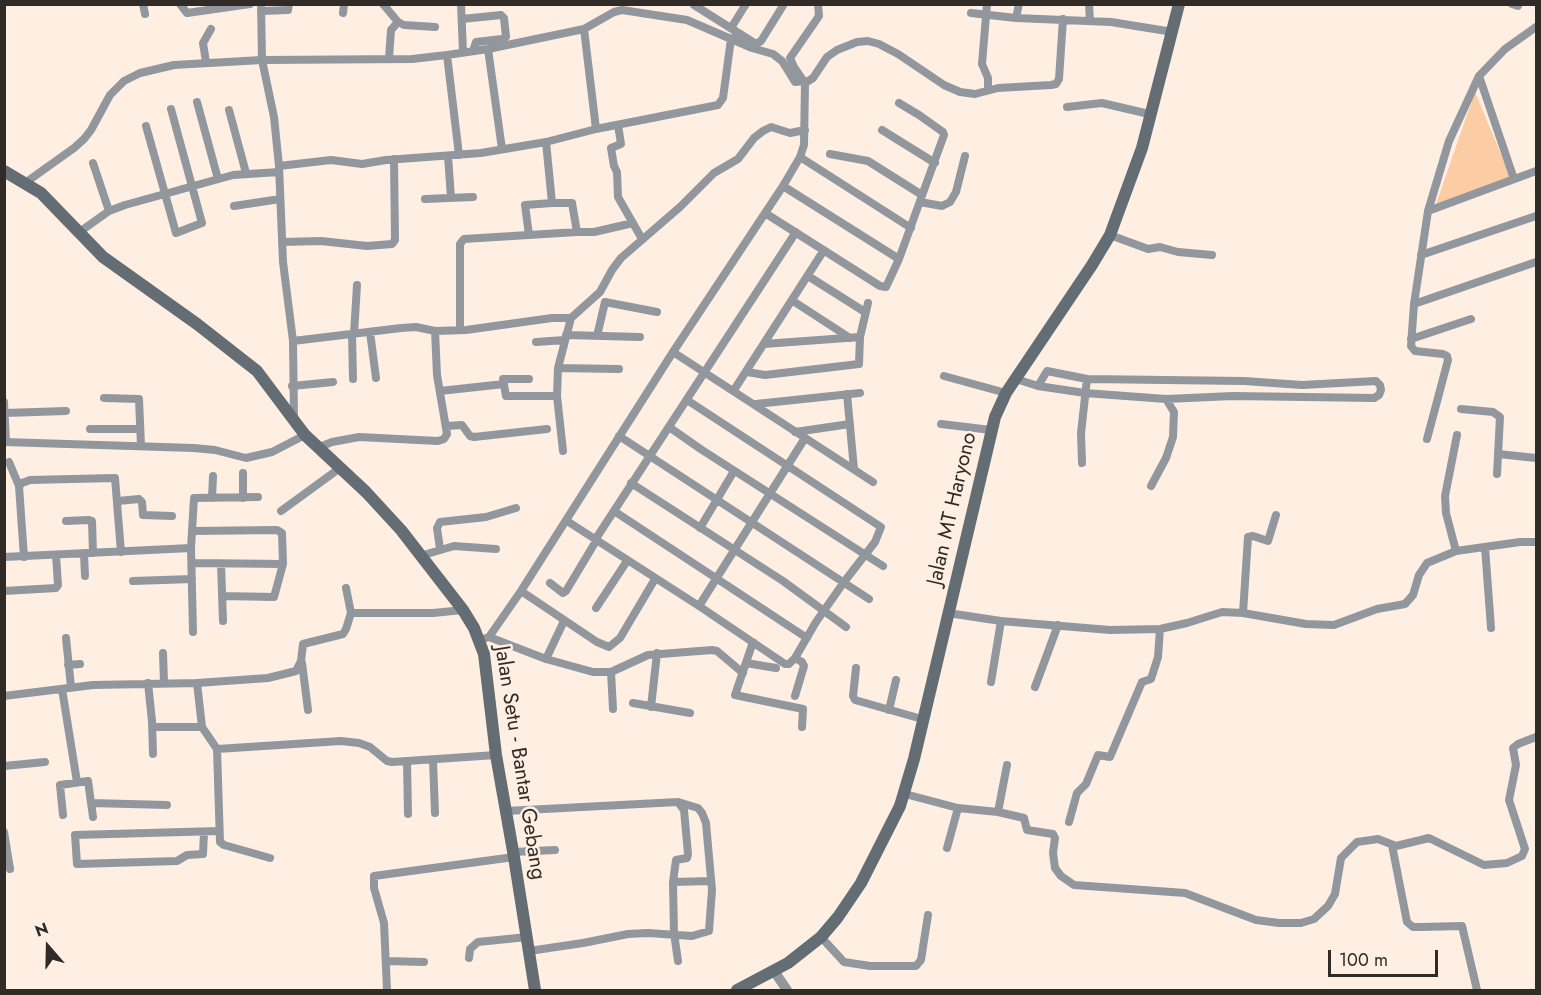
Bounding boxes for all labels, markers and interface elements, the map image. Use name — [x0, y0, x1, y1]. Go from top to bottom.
street label: Jalan MT Haryono — [923, 430, 983, 588]
street label: Jalan Setu - Bantar Gebang — [488, 644, 550, 882]
north arrow — [18, 917, 78, 977]
text: N — [32, 917, 52, 943]
scale bar — [1331, 938, 1440, 976]
text: 100 m — [1339, 947, 1388, 973]

